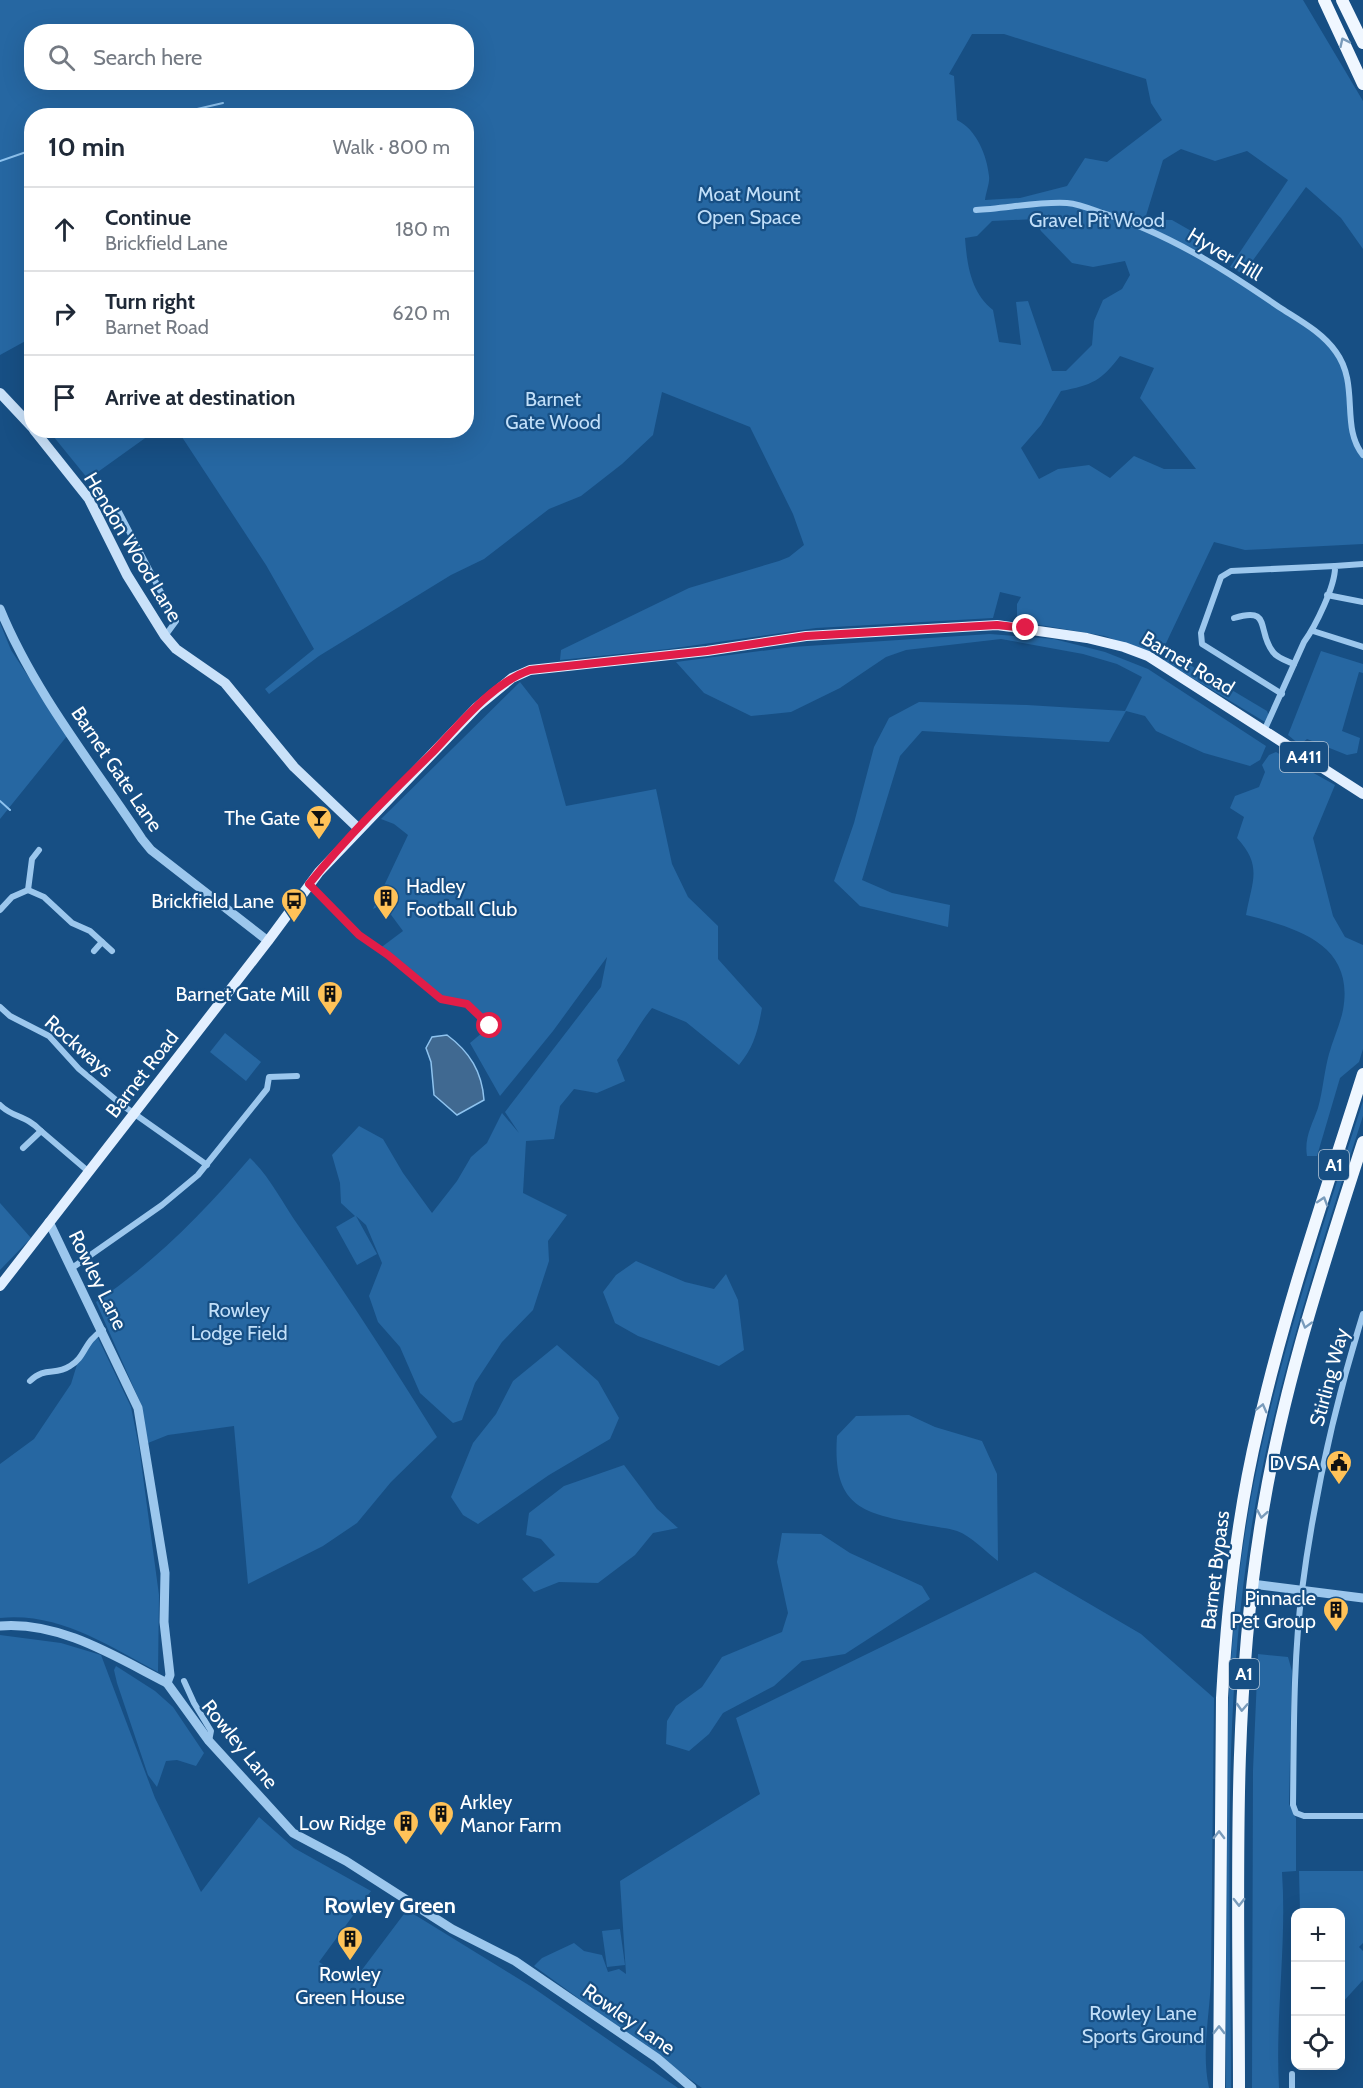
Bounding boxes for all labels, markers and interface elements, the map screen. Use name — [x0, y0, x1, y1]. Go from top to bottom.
search box — [24, 24, 474, 90]
one-way arrow — [1339, 37, 1351, 48]
icon: search — [45, 41, 78, 74]
text: Search here — [93, 44, 202, 71]
text: 10 min — [48, 131, 125, 163]
text: Walk · 800 m — [333, 135, 450, 159]
park label: Moat Mount Open Space — [697, 182, 801, 229]
text: Continue — [105, 204, 191, 231]
park label: Gravel Pit Wood — [1029, 208, 1165, 232]
icon: ahead — [48, 213, 81, 246]
text: 180 m — [395, 217, 450, 241]
street label: Hyver Hill — [1184, 222, 1267, 286]
text: Brickfield Lane — [105, 231, 228, 255]
text: Turn right — [105, 288, 195, 315]
icon: right — [48, 297, 81, 330]
text: 620 m — [392, 301, 450, 325]
text: Barnet Road — [105, 315, 209, 339]
icon: arrive — [48, 381, 81, 414]
text: Arrive at destination — [105, 384, 295, 411]
park label: Barnet Gate Wood — [505, 387, 601, 434]
street label: Hendon Wood Lane — [79, 468, 187, 626]
route end — [1012, 614, 1038, 640]
street label: Barnet Road — [1137, 626, 1239, 700]
street label: Barnet Gate Lane — [66, 702, 168, 836]
road number: A411 — [1280, 742, 1328, 772]
bar icon: The Gate — [304, 803, 334, 841]
place label: The Gate — [224, 806, 300, 830]
place label: Hadley Football Club — [406, 874, 517, 921]
building icon: Hadley Football Club — [371, 883, 401, 921]
bus stop icon: Brickfield Lane — [279, 886, 309, 924]
place label: Brickfield Lane — [151, 889, 274, 913]
building icon: Barnet Gate Mill — [315, 979, 345, 1017]
place label: Barnet Gate Mill — [176, 982, 310, 1006]
street label: Rockways — [40, 1010, 118, 1082]
route start — [476, 1012, 502, 1038]
street label: Barnet Road — [101, 1026, 183, 1122]
road number: A1 — [1319, 1150, 1349, 1180]
one-way arrow — [1316, 1196, 1328, 1207]
street label: Rowley Lane — [64, 1226, 132, 1334]
park label: Rowley Lodge Field — [190, 1298, 288, 1345]
one-way arrow — [1301, 1318, 1313, 1329]
street label: Stirling Way — [1304, 1325, 1354, 1429]
one-way arrow — [1255, 1403, 1268, 1413]
public building icon: DVSA — [1324, 1448, 1354, 1486]
place label: DVSA — [1270, 1451, 1321, 1475]
one-way arrow — [1256, 1508, 1269, 1518]
street label: Barnet Bypass — [1196, 1509, 1234, 1631]
place label: Pinnacle Pet Group — [1231, 1586, 1316, 1633]
building icon: Pinnacle Pet Group — [1321, 1595, 1351, 1633]
road number: A1 — [1229, 1659, 1259, 1689]
street label: Rowley Lane — [197, 1695, 283, 1793]
one-way arrow — [1235, 1703, 1248, 1712]
place label: Arkley Manor Farm — [460, 1790, 562, 1837]
building icon: Arkley Manor Farm — [426, 1799, 456, 1837]
building icon: Low Ridge — [391, 1808, 421, 1846]
place label: Low Ridge — [299, 1811, 386, 1835]
one-way arrow — [1213, 1830, 1225, 1839]
district label: Rowley Green — [324, 1892, 456, 1919]
one-way arrow — [1233, 1898, 1245, 1907]
map controls — [1291, 1908, 1345, 2070]
button: + — [1291, 1908, 1345, 1962]
building icon: Rowley Green House — [335, 1924, 365, 1962]
place label: Rowley Green House — [295, 1962, 405, 2009]
button: − — [1291, 1962, 1345, 2016]
street label: Rowley Lane — [578, 1978, 680, 2060]
park label: Rowley Lane Sports Ground — [1082, 2001, 1204, 2048]
button: locate — [1291, 2016, 1345, 2070]
one-way arrow — [1213, 2025, 1225, 2034]

